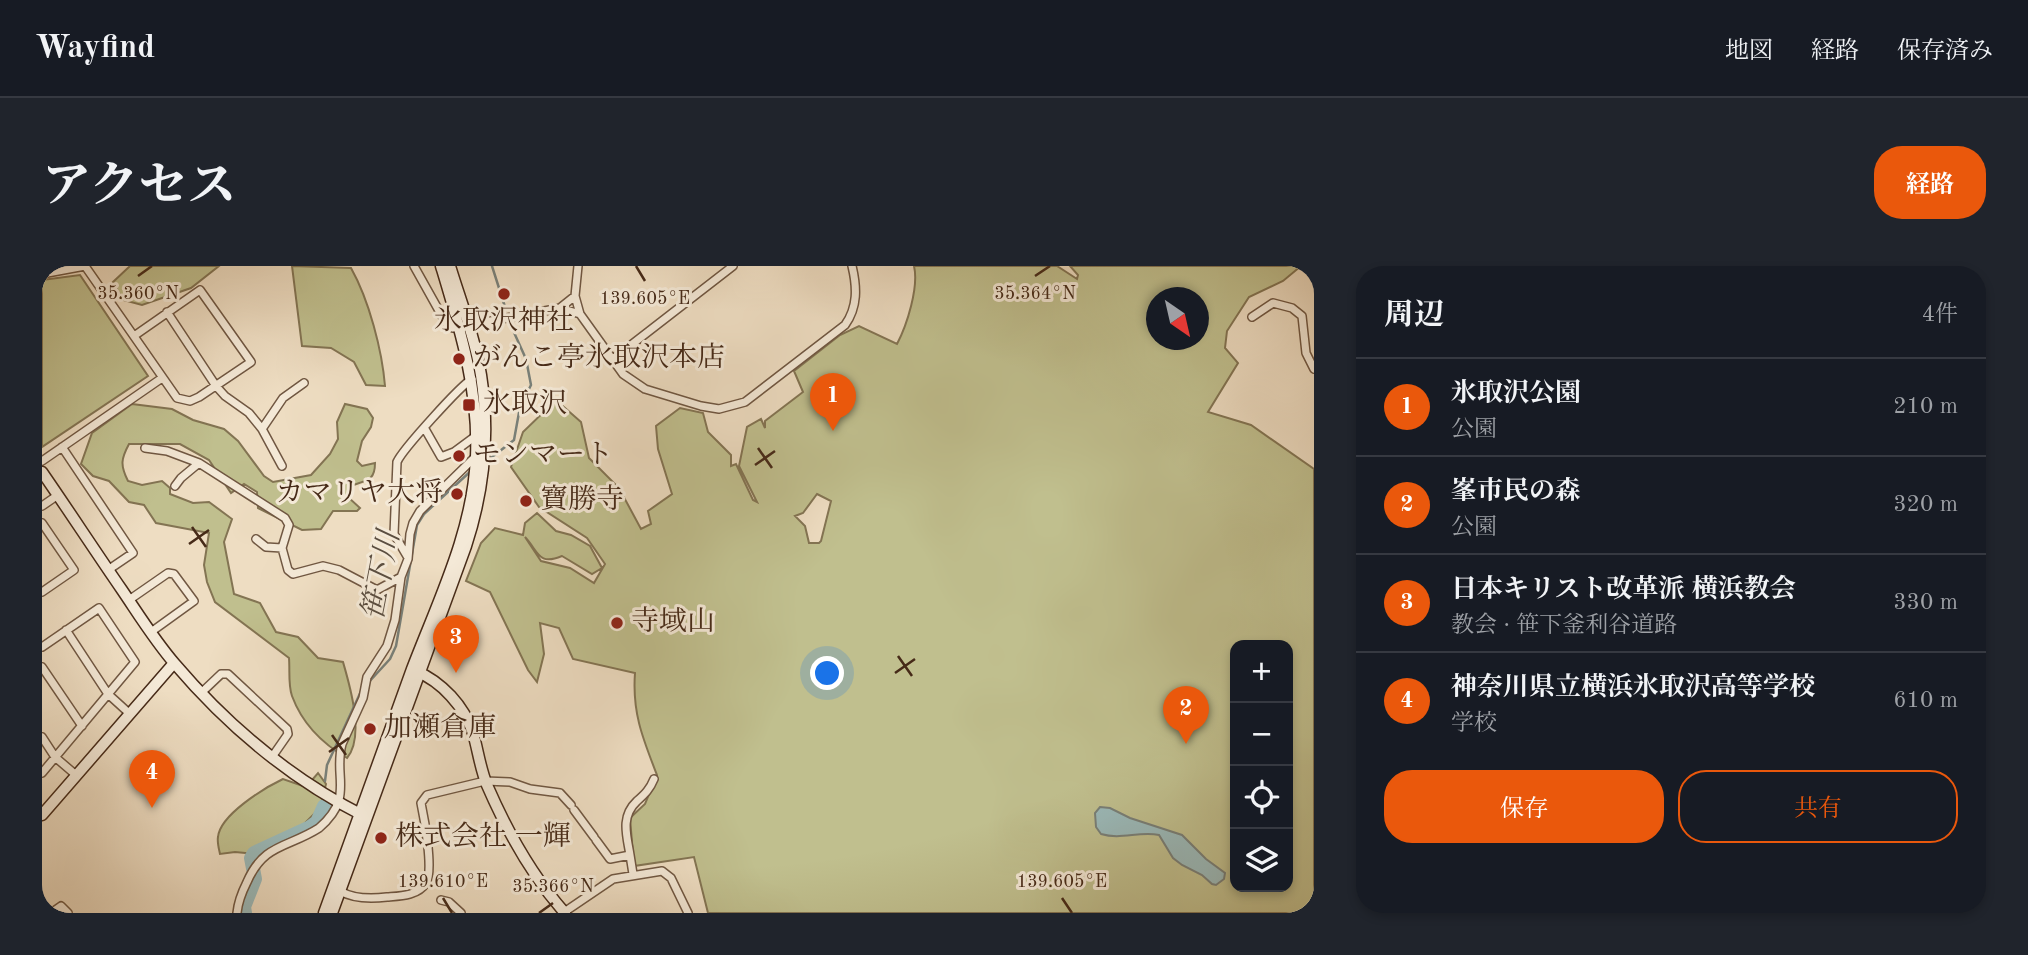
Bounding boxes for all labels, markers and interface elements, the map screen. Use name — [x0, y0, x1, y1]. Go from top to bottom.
text: Wayfind — [35, 32, 155, 65]
text: 地図 — [1725, 40, 1773, 64]
text: 経路 — [1811, 40, 1859, 64]
text: 保存済み — [1897, 40, 1993, 64]
button: 経路 — [1874, 146, 1986, 219]
text: アクセス — [42, 164, 237, 213]
text: 35.360°N — [97, 285, 179, 303]
text: 35.364°N — [994, 285, 1076, 303]
marker: 氷取沢神社 — [496, 286, 512, 302]
north arrow — [1146, 287, 1209, 350]
text: 139.605°E — [600, 290, 690, 308]
text: 周辺 — [1384, 301, 1444, 331]
text: 4件 — [1922, 303, 1958, 326]
place label: 氷取沢神社 — [434, 305, 574, 336]
place label: がんこ亭氷取沢本店 — [473, 342, 725, 373]
marker: がんこ亭氷取沢本店 — [451, 351, 467, 367]
pin: 1 — [810, 373, 856, 431]
text: 氷取沢公園 — [1451, 381, 1581, 407]
place label: 氷取沢 — [483, 388, 567, 419]
text: 1 — [1400, 395, 1414, 418]
text: 210 m — [1893, 395, 1958, 418]
marker: 氷取沢 — [461, 397, 477, 413]
text: 公園 — [1451, 418, 1497, 441]
place label: モンマート — [473, 441, 613, 470]
marker: モンマート — [451, 448, 467, 464]
place label: カマリヤ大将 — [276, 477, 443, 508]
text: 峯市民の森 — [1451, 479, 1581, 505]
place label: 寶勝寺 — [540, 484, 624, 515]
marker: カマリヤ大将 — [449, 486, 465, 502]
marker: 寶勝寺 — [518, 493, 534, 509]
text: 2 — [1400, 493, 1414, 516]
text: 320 m — [1893, 493, 1958, 516]
text: 公園 — [1451, 516, 1497, 539]
water label: 笹下川 — [356, 525, 406, 623]
text: 日本キリスト改革派 横浜教会 — [1451, 577, 1796, 603]
text: 3 — [1400, 591, 1414, 614]
text: 330 m — [1893, 591, 1958, 614]
place label: 寺域山 — [631, 606, 715, 637]
text: 教会 · 笹下釜利谷道路 — [1451, 614, 1677, 637]
pin: 3 — [433, 615, 479, 673]
marker: 寺域山 — [609, 615, 625, 631]
map controls — [1230, 640, 1293, 892]
button: + — [1230, 640, 1293, 703]
your location — [810, 656, 844, 690]
text: 神奈川県立横浜氷取沢高等学校 — [1451, 675, 1815, 701]
pin: 2 — [1163, 686, 1209, 744]
text: 4 — [1400, 689, 1414, 712]
text: 610 m — [1893, 689, 1958, 712]
button: − — [1230, 703, 1293, 766]
place label: 加瀬倉庫 — [384, 712, 496, 743]
text: 学校 — [1451, 712, 1497, 735]
marker: 加瀬倉庫 — [362, 721, 378, 737]
pin: 4 — [129, 750, 175, 808]
button: locate — [1230, 766, 1293, 829]
button: 保存 — [1384, 770, 1664, 843]
button: 共有 — [1678, 770, 1958, 843]
place label: 株式会社 一輝 — [395, 821, 571, 852]
button: layers — [1230, 829, 1293, 892]
marker: 株式会社 一輝 — [373, 830, 389, 846]
text: 139.610°E — [398, 873, 488, 891]
text: 139.605°E — [1017, 873, 1107, 891]
text: 35.366°N — [512, 878, 594, 896]

